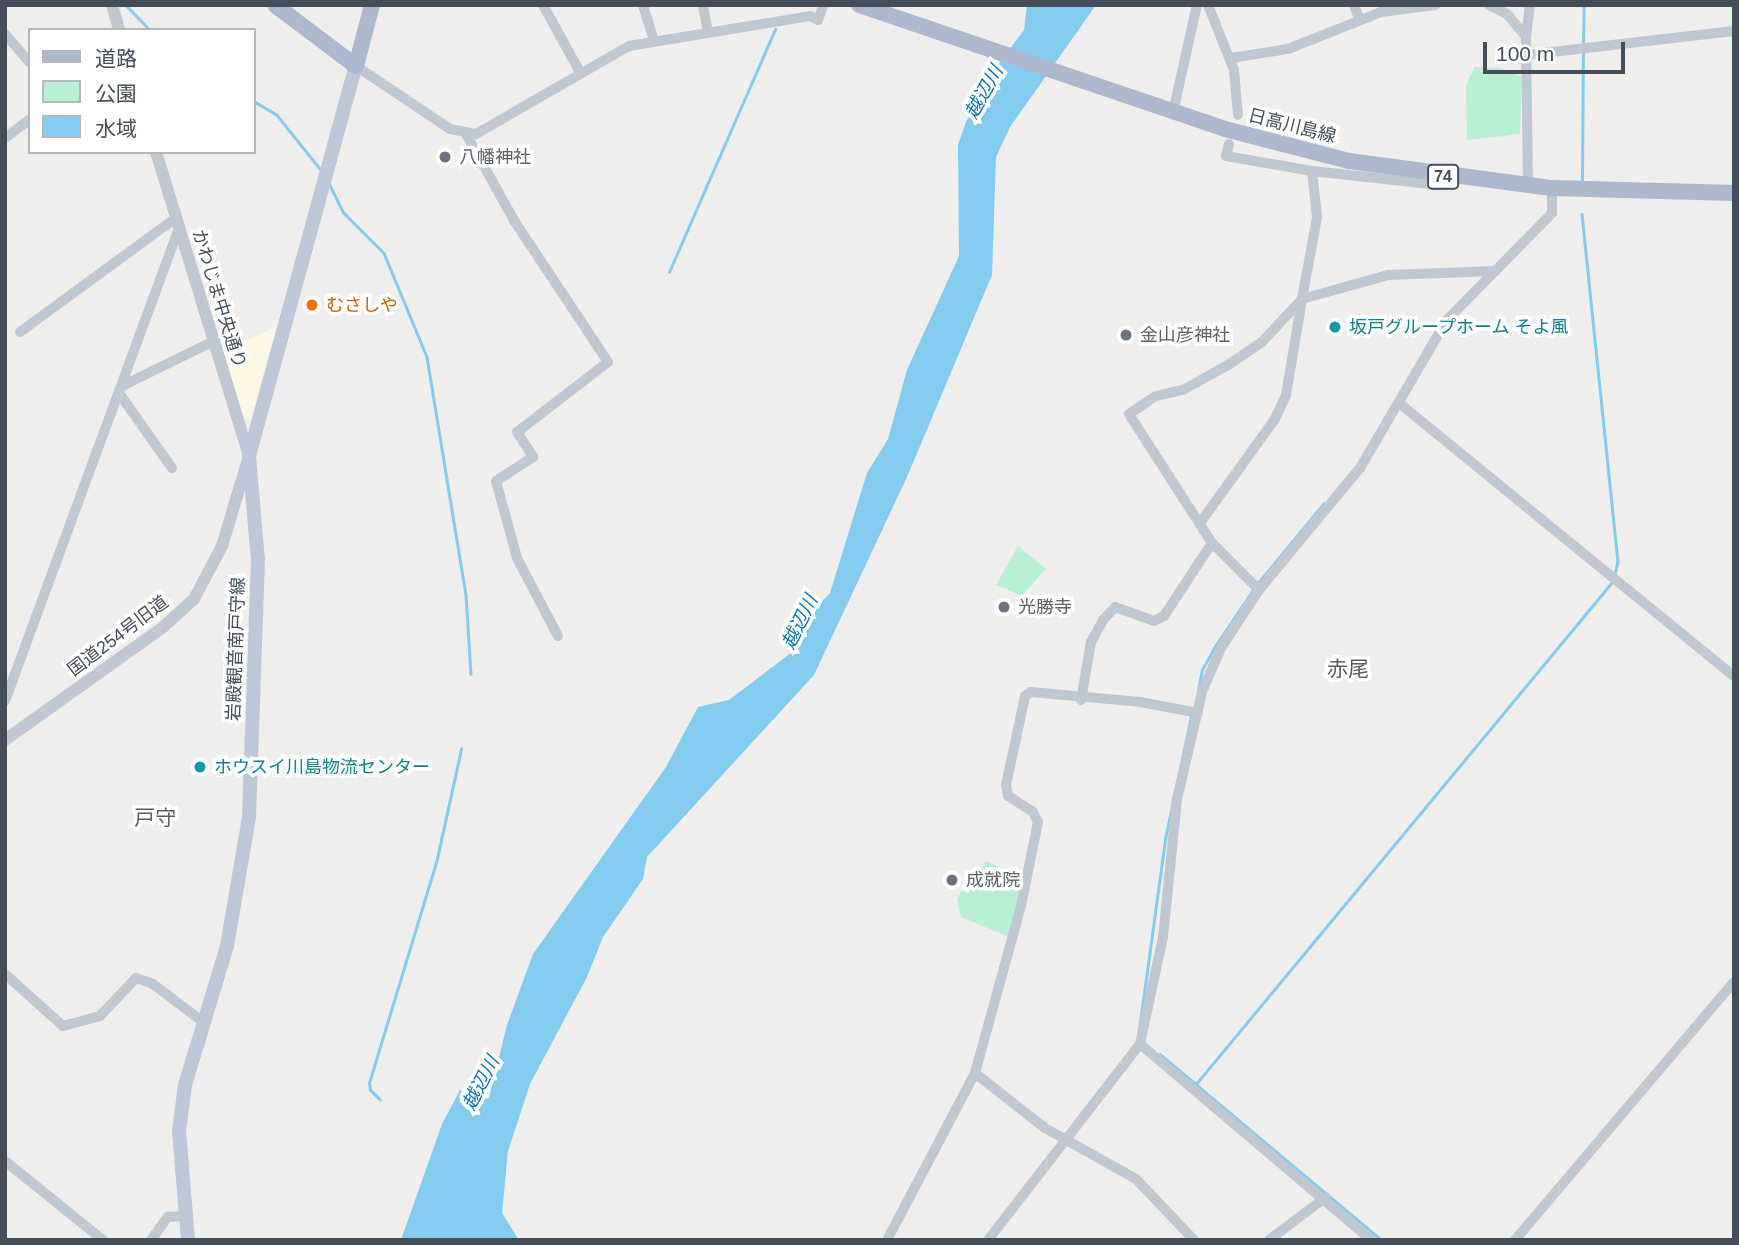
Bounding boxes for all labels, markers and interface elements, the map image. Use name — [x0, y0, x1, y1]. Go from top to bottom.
legend — [28, 28, 256, 154]
scale bar — [1487, 28, 1629, 72]
text: 100 m — [1496, 42, 1554, 65]
text: 道路 — [95, 47, 137, 70]
water label: 越辺川 — [960, 62, 1008, 122]
text: 公園 — [95, 82, 137, 105]
street label: 日高川島線 — [1246, 105, 1338, 147]
text: 水域 — [95, 117, 137, 140]
place label: 八幡神社 — [459, 146, 531, 168]
marker: 八幡神社 — [437, 149, 453, 165]
road number: 74 — [1426, 164, 1460, 190]
street label: かわじま中央通り — [188, 227, 250, 371]
place label: むさしや — [326, 294, 398, 316]
marker: むさしや — [304, 297, 320, 313]
place label: 坂戸グループホーム そよ風 — [1349, 316, 1570, 338]
marker: 坂戸グループホーム そよ風 — [1327, 319, 1343, 335]
place label: 金山彦神社 — [1140, 324, 1230, 346]
marker: 金山彦神社 — [1118, 327, 1134, 343]
street label: 岩殿観音南戸守線 — [223, 577, 249, 721]
street label: 国道254号旧道 — [64, 591, 172, 681]
water label: 越辺川 — [777, 591, 823, 653]
place label: 光勝寺 — [1018, 596, 1072, 618]
marker: 光勝寺 — [996, 599, 1012, 615]
district label: 赤尾 — [1327, 656, 1369, 682]
place label: ホウスイ川島物流センター — [214, 756, 430, 778]
marker: ホウスイ川島物流センター — [192, 759, 208, 775]
district label: 戸守 — [134, 805, 176, 831]
place label: 成就院 — [966, 869, 1020, 891]
marker: 成就院 — [944, 872, 960, 888]
water label: 越辺川 — [458, 1052, 504, 1114]

